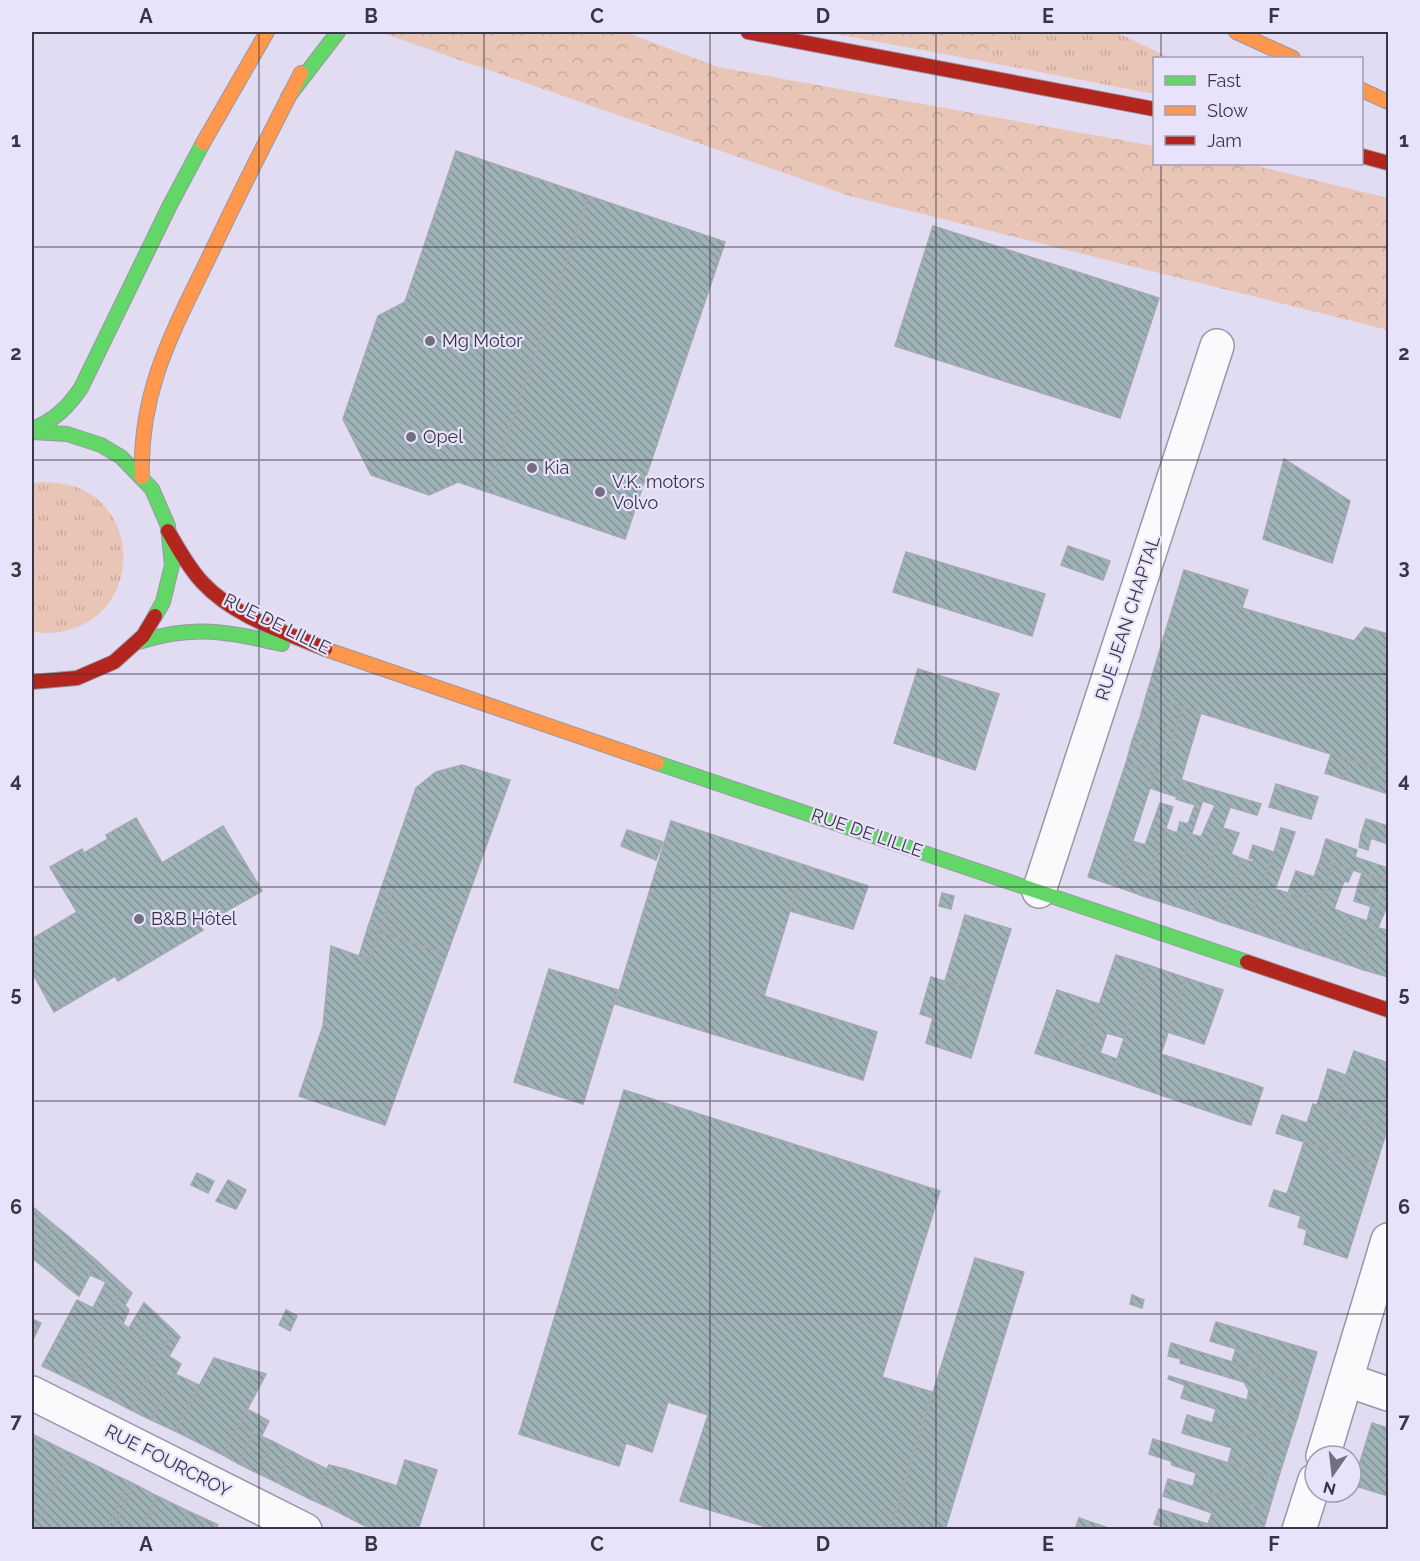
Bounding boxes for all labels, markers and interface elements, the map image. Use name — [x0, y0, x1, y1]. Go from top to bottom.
text: A — [139, 4, 153, 28]
text: B — [364, 4, 378, 28]
text: C — [590, 4, 604, 28]
text: D — [816, 4, 830, 28]
text: E — [1042, 4, 1054, 28]
text: F — [1268, 4, 1280, 28]
legend — [1153, 57, 1363, 165]
text: Fast — [1207, 70, 1241, 91]
text: Slow — [1207, 100, 1248, 121]
text: 1 — [11, 128, 21, 152]
text: 1 — [1399, 128, 1409, 152]
text: Jam — [1207, 130, 1242, 151]
place label: Mg Motor — [442, 330, 523, 351]
marker: Mg Motor — [423, 334, 437, 348]
text: 2 — [10, 341, 22, 365]
text: 2 — [1398, 341, 1410, 365]
place label: Opel — [423, 426, 463, 447]
marker: Opel — [404, 430, 418, 444]
place label: Kia — [544, 457, 569, 478]
marker: Kia — [525, 461, 539, 475]
place label: V.K. motors Volvo — [612, 471, 705, 513]
marker: V.K. motors Volvo — [593, 485, 607, 499]
street label: RUE JEAN CHAPTAL — [1091, 532, 1164, 703]
text: 3 — [10, 555, 22, 579]
text: 3 — [1398, 555, 1410, 579]
street label: RUE DE LILLE — [220, 589, 334, 658]
text: 4 — [10, 768, 22, 792]
text: 4 — [1398, 768, 1410, 792]
street label: RUE DE LILLE — [809, 804, 926, 861]
place label: B&B Hôtel — [151, 908, 237, 929]
marker: B&B Hôtel — [132, 912, 146, 926]
text: 5 — [10, 982, 22, 1006]
text: 5 — [1398, 982, 1410, 1006]
text: 6 — [10, 1195, 22, 1219]
text: 6 — [1398, 1195, 1410, 1219]
text: 7 — [10, 1409, 22, 1433]
text: 7 — [1398, 1409, 1410, 1433]
street label: RUE FOURCROY — [102, 1420, 235, 1501]
north arrow — [1303, 1444, 1363, 1504]
text: N — [1321, 1477, 1338, 1499]
text: A — [139, 1532, 153, 1556]
text: B — [364, 1532, 378, 1556]
text: C — [590, 1532, 604, 1556]
text: D — [816, 1532, 830, 1556]
text: E — [1042, 1532, 1054, 1556]
text: F — [1268, 1532, 1280, 1556]

